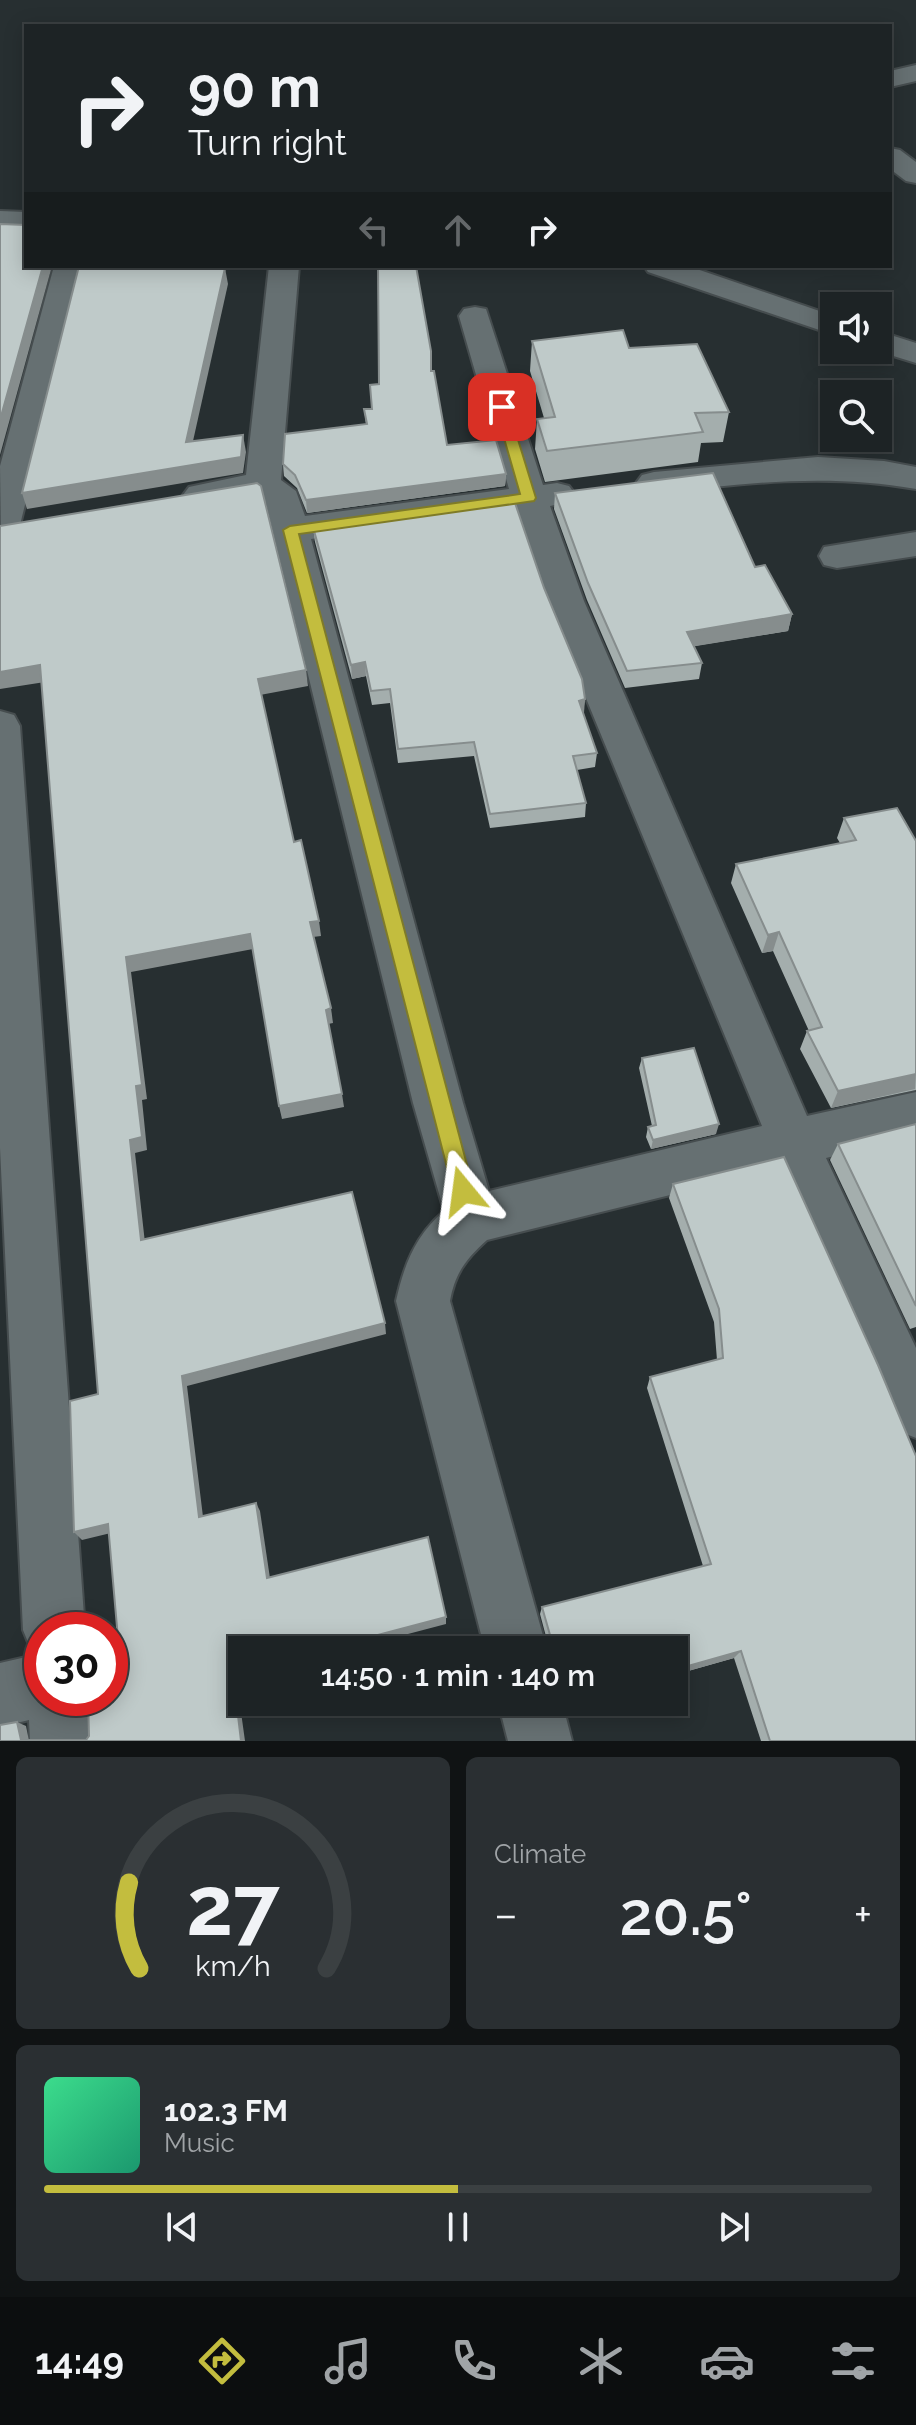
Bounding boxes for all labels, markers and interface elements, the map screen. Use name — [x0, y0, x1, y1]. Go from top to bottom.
text: 90 m — [188, 54, 321, 120]
icon: right — [56, 56, 160, 160]
text: Turn right — [188, 121, 347, 163]
icon: left — [352, 208, 396, 252]
icon: ahead — [436, 208, 480, 252]
icon: right — [520, 208, 564, 252]
map controls — [820, 292, 892, 452]
button: sound — [820, 292, 892, 364]
pin — [468, 373, 536, 441]
button: search — [820, 380, 892, 452]
icon: arrive — [480, 385, 524, 429]
position arrow — [421, 1149, 505, 1233]
speed limit sign: 30 — [24, 1612, 128, 1716]
text: 14:50 · 1 min · 140 m — [321, 1658, 595, 1693]
text: Climate — [494, 1839, 586, 1869]
text: 27 — [186, 1857, 280, 1954]
text: 20.5° — [620, 1879, 752, 1949]
text: − — [494, 1889, 518, 1940]
text: + — [854, 1889, 872, 1940]
text: km/h — [195, 1949, 271, 1983]
text: 102.3 FM — [164, 2093, 288, 2128]
text: Music — [164, 2128, 235, 2158]
icon: previous — [160, 2205, 204, 2249]
icon: pause — [436, 2205, 480, 2249]
icon: next — [712, 2205, 756, 2249]
icon: directions — [194, 2333, 250, 2389]
icon: music — [320, 2333, 376, 2389]
icon: phone — [446, 2333, 502, 2389]
icon: climate — [573, 2333, 629, 2389]
icon: car — [699, 2333, 755, 2389]
icon: filters — [825, 2333, 881, 2389]
text: 14:49 — [35, 2340, 124, 2382]

